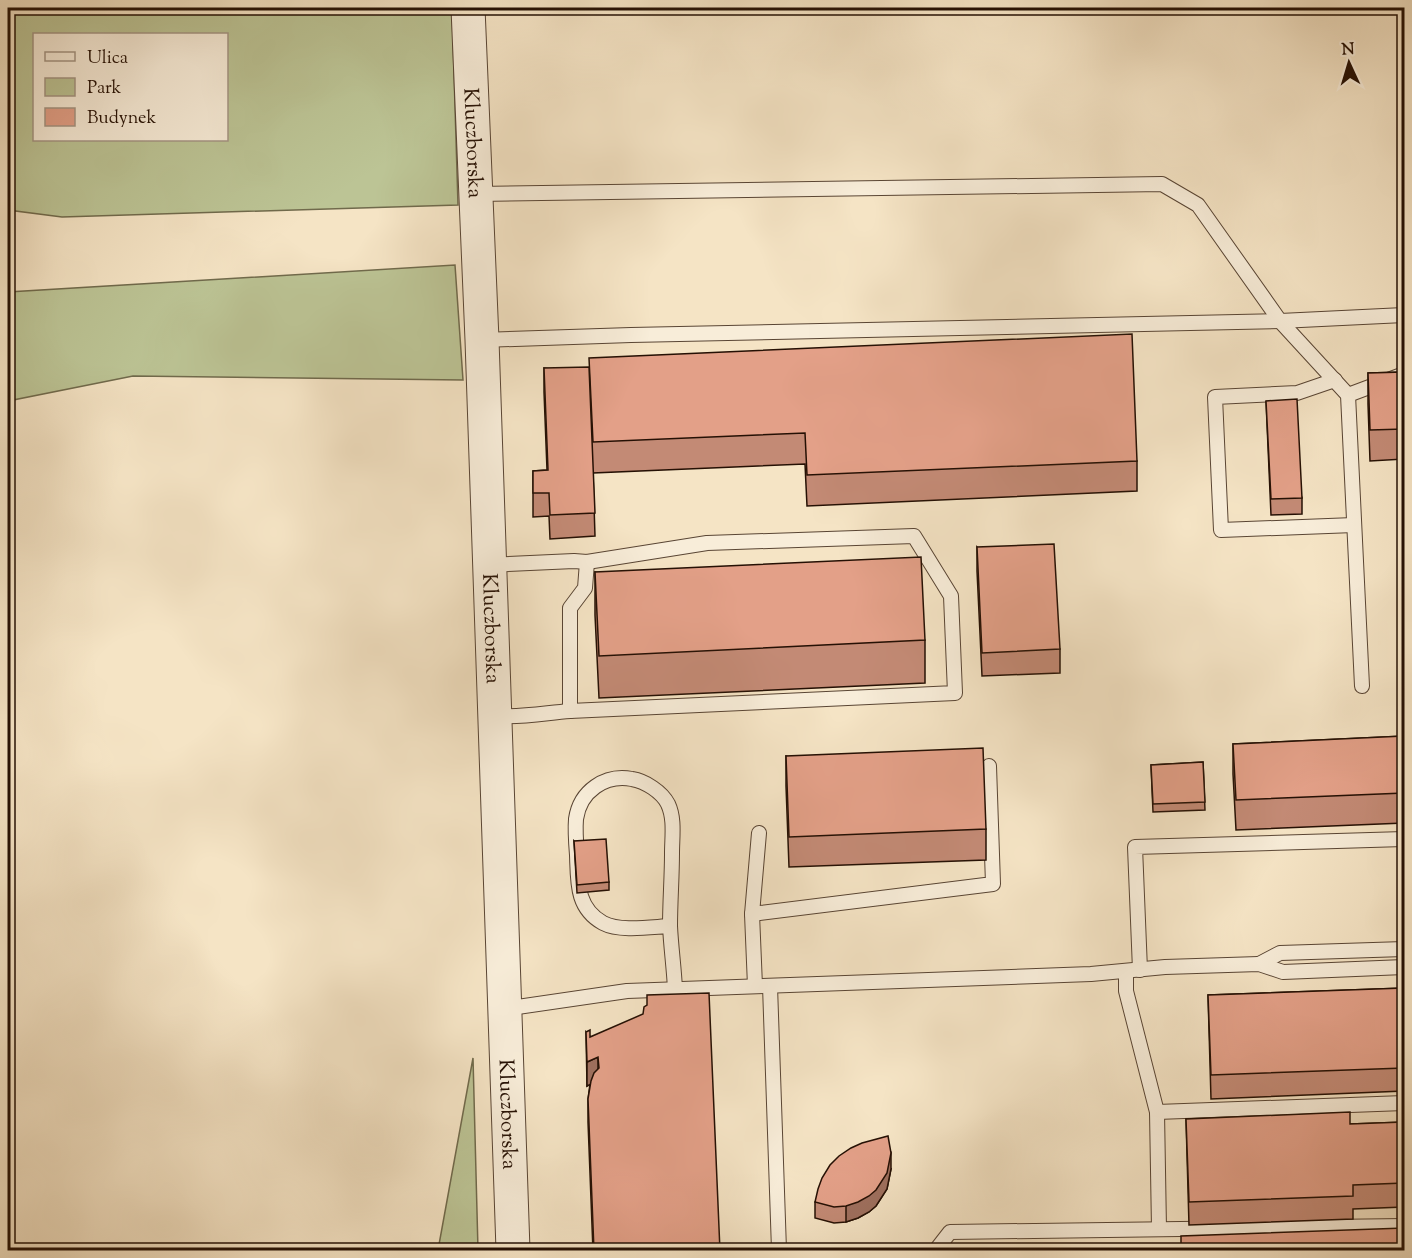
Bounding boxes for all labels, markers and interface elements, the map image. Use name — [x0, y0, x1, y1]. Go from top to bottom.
legend — [33, 33, 228, 141]
north arrow — [1319, 33, 1379, 93]
text: N — [1341, 39, 1356, 62]
text: Ulica — [87, 46, 128, 72]
text: Park — [87, 76, 122, 102]
street label: Kluczborska — [454, 87, 489, 199]
text: Budynek — [87, 106, 156, 132]
street label: Kluczborska — [473, 573, 507, 685]
street label: Kluczborska — [490, 1059, 523, 1170]

